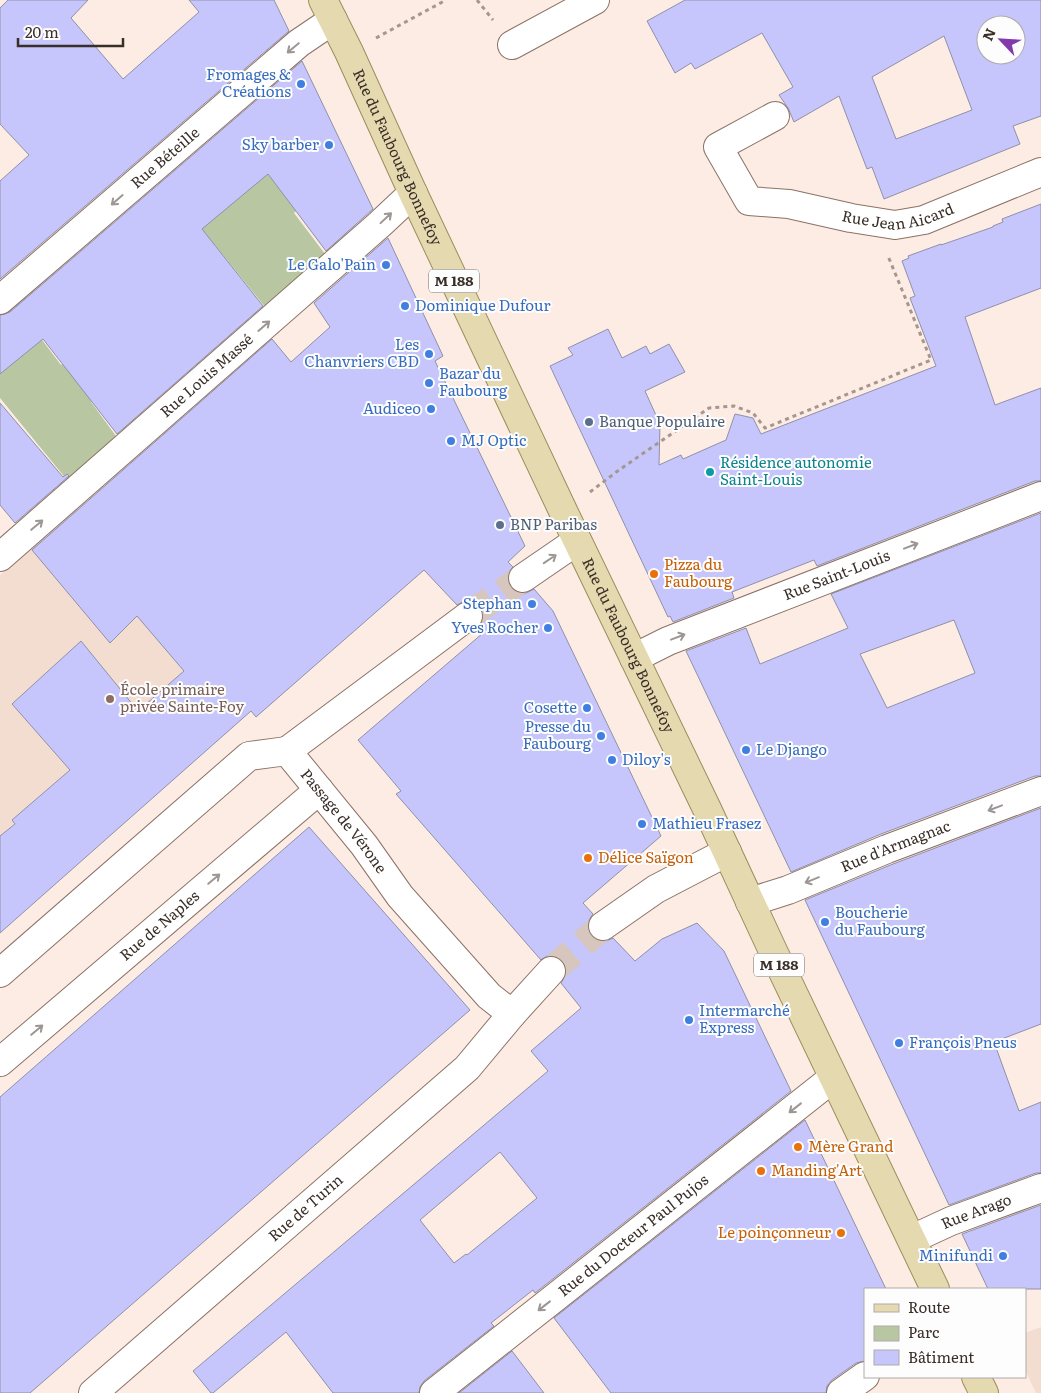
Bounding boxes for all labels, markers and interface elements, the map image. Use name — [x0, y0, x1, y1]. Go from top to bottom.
scale bar — [18, 15, 122, 47]
north arrow — [976, 15, 1026, 65]
text: 20 m — [25, 20, 59, 43]
text: N — [977, 24, 1000, 44]
one-way arrow — [287, 42, 300, 53]
place label: Fromages & Créations — [206, 62, 291, 102]
street label: Rue du Faubourg Bonnefoy — [348, 65, 449, 249]
marker: Fromages & Créations — [295, 78, 307, 90]
street label: Rue Béteille — [125, 120, 204, 193]
place label: Sky barber — [242, 132, 319, 155]
marker: Sky barber — [323, 139, 335, 151]
one-way arrow — [110, 194, 123, 205]
street label: Rue Jean Aicard — [840, 196, 957, 235]
one-way arrow — [380, 212, 393, 224]
place label: Le Galo'Pain — [288, 252, 376, 275]
marker: Le Galo'Pain — [380, 259, 392, 271]
road number: M 188 — [429, 270, 479, 292]
place label: Dominique Dufour — [415, 293, 551, 316]
marker: Dominique Dufour — [399, 300, 411, 312]
one-way arrow — [258, 320, 271, 331]
street label: Rue Louis Massé — [154, 327, 258, 422]
place label: Les Chanvriers CBD — [304, 332, 419, 372]
marker: Les Chanvriers CBD — [423, 348, 435, 360]
place label: Bazar du Faubourg — [439, 361, 508, 401]
marker: Bazar du Faubourg — [423, 377, 435, 389]
place label: Audiceo — [363, 396, 421, 419]
marker: Audiceo — [425, 403, 437, 415]
place label: Banque Populaire — [599, 409, 725, 432]
marker: Banque Populaire — [583, 416, 595, 428]
place label: MJ Optic — [461, 428, 527, 451]
marker: MJ Optic — [445, 435, 457, 447]
place label: Résidence autonomie Saint-Louis — [720, 450, 872, 490]
marker: Résidence autonomie Saint-Louis — [704, 466, 716, 478]
place label: BNP Paribas — [510, 512, 597, 535]
marker: BNP Paribas — [494, 519, 506, 531]
one-way arrow — [30, 520, 43, 531]
one-way arrow — [903, 541, 918, 550]
street label: Rue Saint-Louis — [779, 543, 893, 605]
place label: Pizza du Faubourg — [664, 552, 733, 592]
street label: Rue du Faubourg Bonnefoy — [577, 553, 682, 737]
one-way arrow — [543, 554, 557, 564]
marker: Pizza du Faubourg — [648, 568, 660, 580]
place label: Stephan — [463, 591, 522, 614]
marker: Stephan — [526, 598, 538, 610]
place label: Yves Rocher — [451, 615, 538, 638]
marker: Yves Rocher — [542, 622, 554, 634]
one-way arrow — [670, 632, 685, 641]
place label: École primaire privée Sainte-Foy — [120, 677, 244, 717]
marker: École primaire privée Sainte-Foy — [104, 693, 116, 705]
place label: Cosette — [524, 695, 577, 718]
marker: Cosette — [581, 702, 593, 714]
place label: Presse du Faubourg — [523, 714, 592, 754]
marker: Presse du Faubourg — [595, 730, 607, 742]
place label: Le Django — [756, 737, 827, 760]
marker: Le Django — [740, 744, 752, 756]
place label: Diloy's — [622, 747, 671, 770]
marker: Diloy's — [606, 754, 618, 766]
street label: Passage de Vérone — [296, 763, 394, 878]
one-way arrow — [988, 804, 1004, 813]
place label: Mathieu Frasez — [652, 811, 761, 834]
street label: Rue d'Armagnac — [837, 813, 954, 877]
marker: Mathieu Frasez — [636, 818, 648, 830]
place label: Délice Saïgon — [598, 845, 694, 868]
marker: Délice Saïgon — [582, 852, 594, 864]
one-way arrow — [207, 874, 220, 885]
one-way arrow — [805, 876, 820, 886]
street label: Rue de Naples — [114, 884, 204, 965]
place label: Boucherie du Faubourg — [835, 900, 925, 940]
marker: Boucherie du Faubourg — [819, 916, 831, 928]
road number: M 188 — [754, 954, 804, 976]
place label: Intermarché Express — [699, 998, 790, 1038]
marker: Intermarché Express — [683, 1014, 695, 1026]
one-way arrow — [30, 1025, 43, 1036]
place label: François Pneus — [909, 1030, 1017, 1053]
marker: François Pneus — [893, 1037, 905, 1049]
one-way arrow — [788, 1102, 801, 1113]
place label: Mère Grand — [808, 1134, 893, 1157]
marker: Mère Grand — [792, 1141, 804, 1153]
place label: Manding'Art — [771, 1158, 862, 1181]
marker: Manding'Art — [755, 1165, 767, 1177]
street label: Rue de Turin — [262, 1168, 347, 1246]
street label: Rue du Docteur Paul Pujos — [552, 1168, 713, 1301]
street label: Rue Arago — [937, 1187, 1014, 1234]
place label: Le poinçonneur — [718, 1220, 831, 1243]
marker: Le poinçonneur — [835, 1227, 847, 1239]
place label: Minifundi — [919, 1243, 993, 1266]
marker: Minifundi — [997, 1250, 1009, 1262]
legend — [864, 1288, 1026, 1378]
text: Route — [908, 1295, 950, 1318]
one-way arrow — [537, 1301, 550, 1312]
text: Parc — [908, 1320, 940, 1343]
text: Bâtiment — [908, 1345, 974, 1368]

